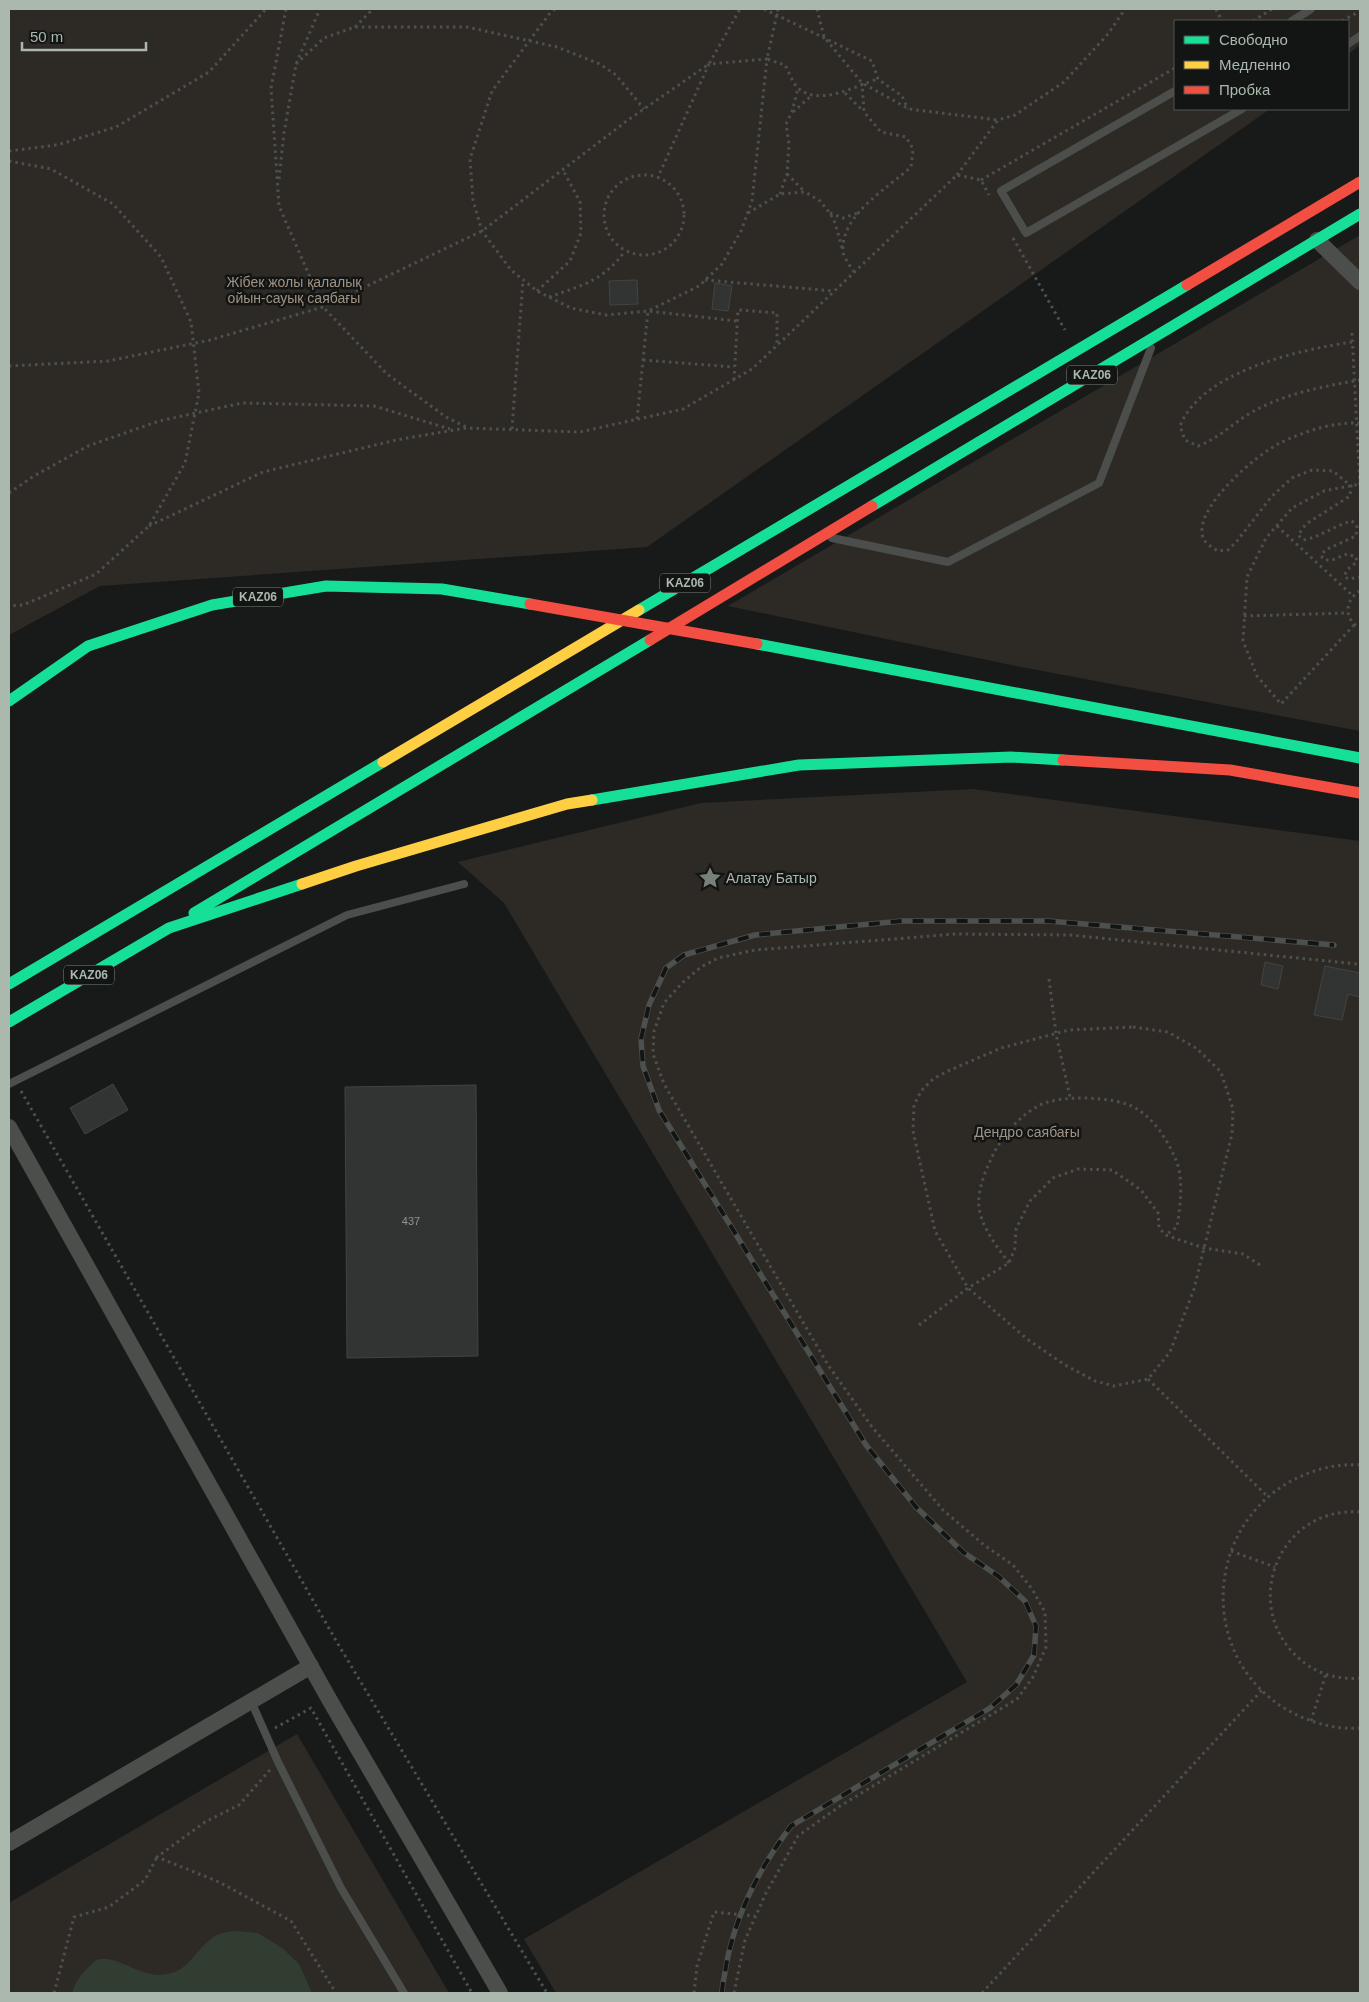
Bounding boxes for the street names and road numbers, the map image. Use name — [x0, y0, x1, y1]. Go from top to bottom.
road number: KАZ06 — [1067, 366, 1117, 384]
road number: KАZ06 — [660, 574, 710, 592]
road number: KАZ06 — [233, 588, 283, 606]
road number: KАZ06 — [64, 966, 114, 984]

